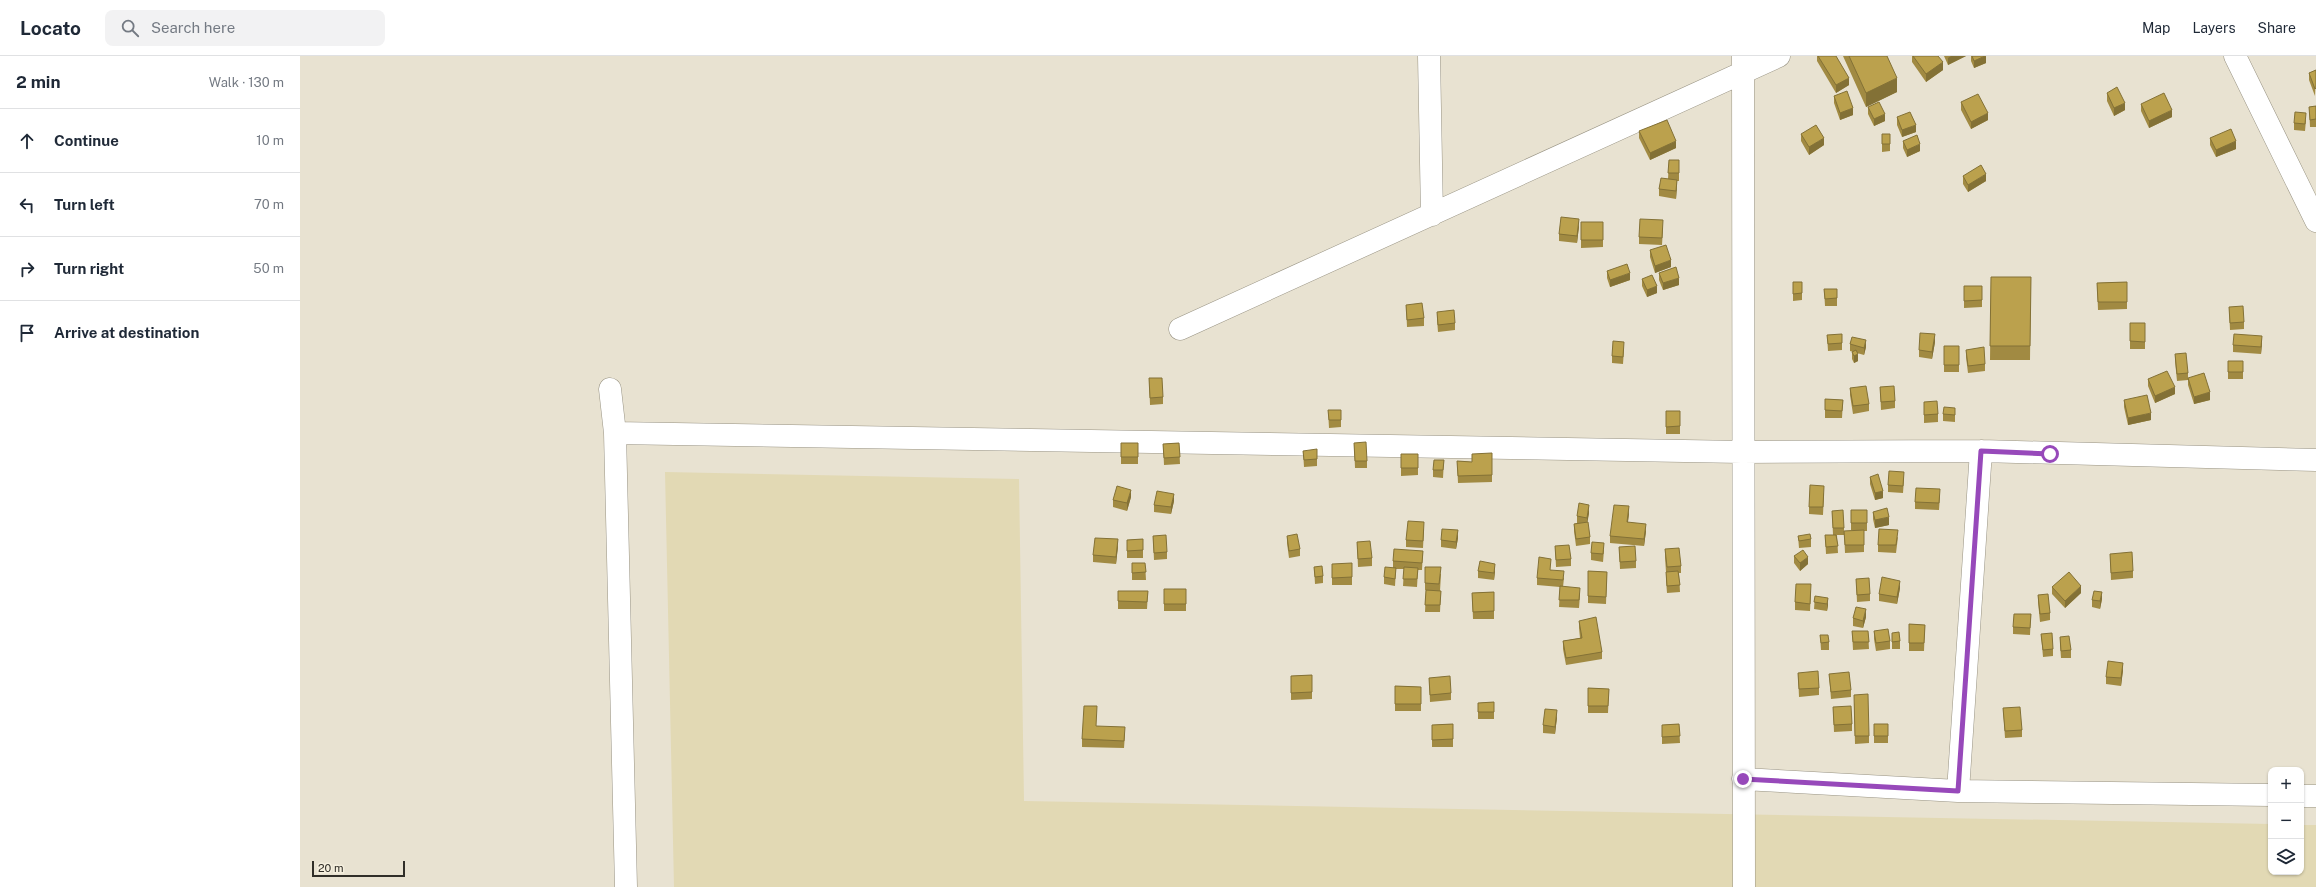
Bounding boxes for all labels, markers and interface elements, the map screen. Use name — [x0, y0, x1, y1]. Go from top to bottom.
search box — [105, 10, 385, 46]
text: Locato — [20, 17, 81, 39]
icon: search — [119, 17, 141, 39]
text: Search here — [151, 19, 235, 36]
text: Map — [2142, 20, 2170, 36]
text: Layers — [2192, 20, 2236, 36]
text: Share — [2258, 20, 2296, 36]
text: 2 min — [16, 72, 61, 92]
text: Walk · 130 m — [209, 75, 284, 90]
icon: ahead — [16, 130, 38, 152]
text: Continue — [54, 132, 119, 149]
text: 10 m — [256, 133, 284, 148]
icon: left — [16, 194, 38, 216]
text: Turn left — [54, 196, 115, 213]
text: 70 m — [254, 197, 284, 212]
icon: right — [16, 258, 38, 280]
text: Turn right — [54, 260, 124, 277]
text: 50 m — [253, 261, 284, 276]
icon: arrive — [16, 322, 38, 344]
text: Arrive at destination — [54, 324, 199, 341]
route start — [2041, 445, 2059, 463]
map controls — [2268, 767, 2304, 875]
button: + — [2268, 767, 2304, 803]
route end — [1734, 770, 1752, 788]
button: − — [2268, 803, 2304, 839]
button: layers — [2268, 839, 2304, 875]
scale bar — [312, 859, 405, 878]
text: 20 m — [318, 862, 343, 874]

